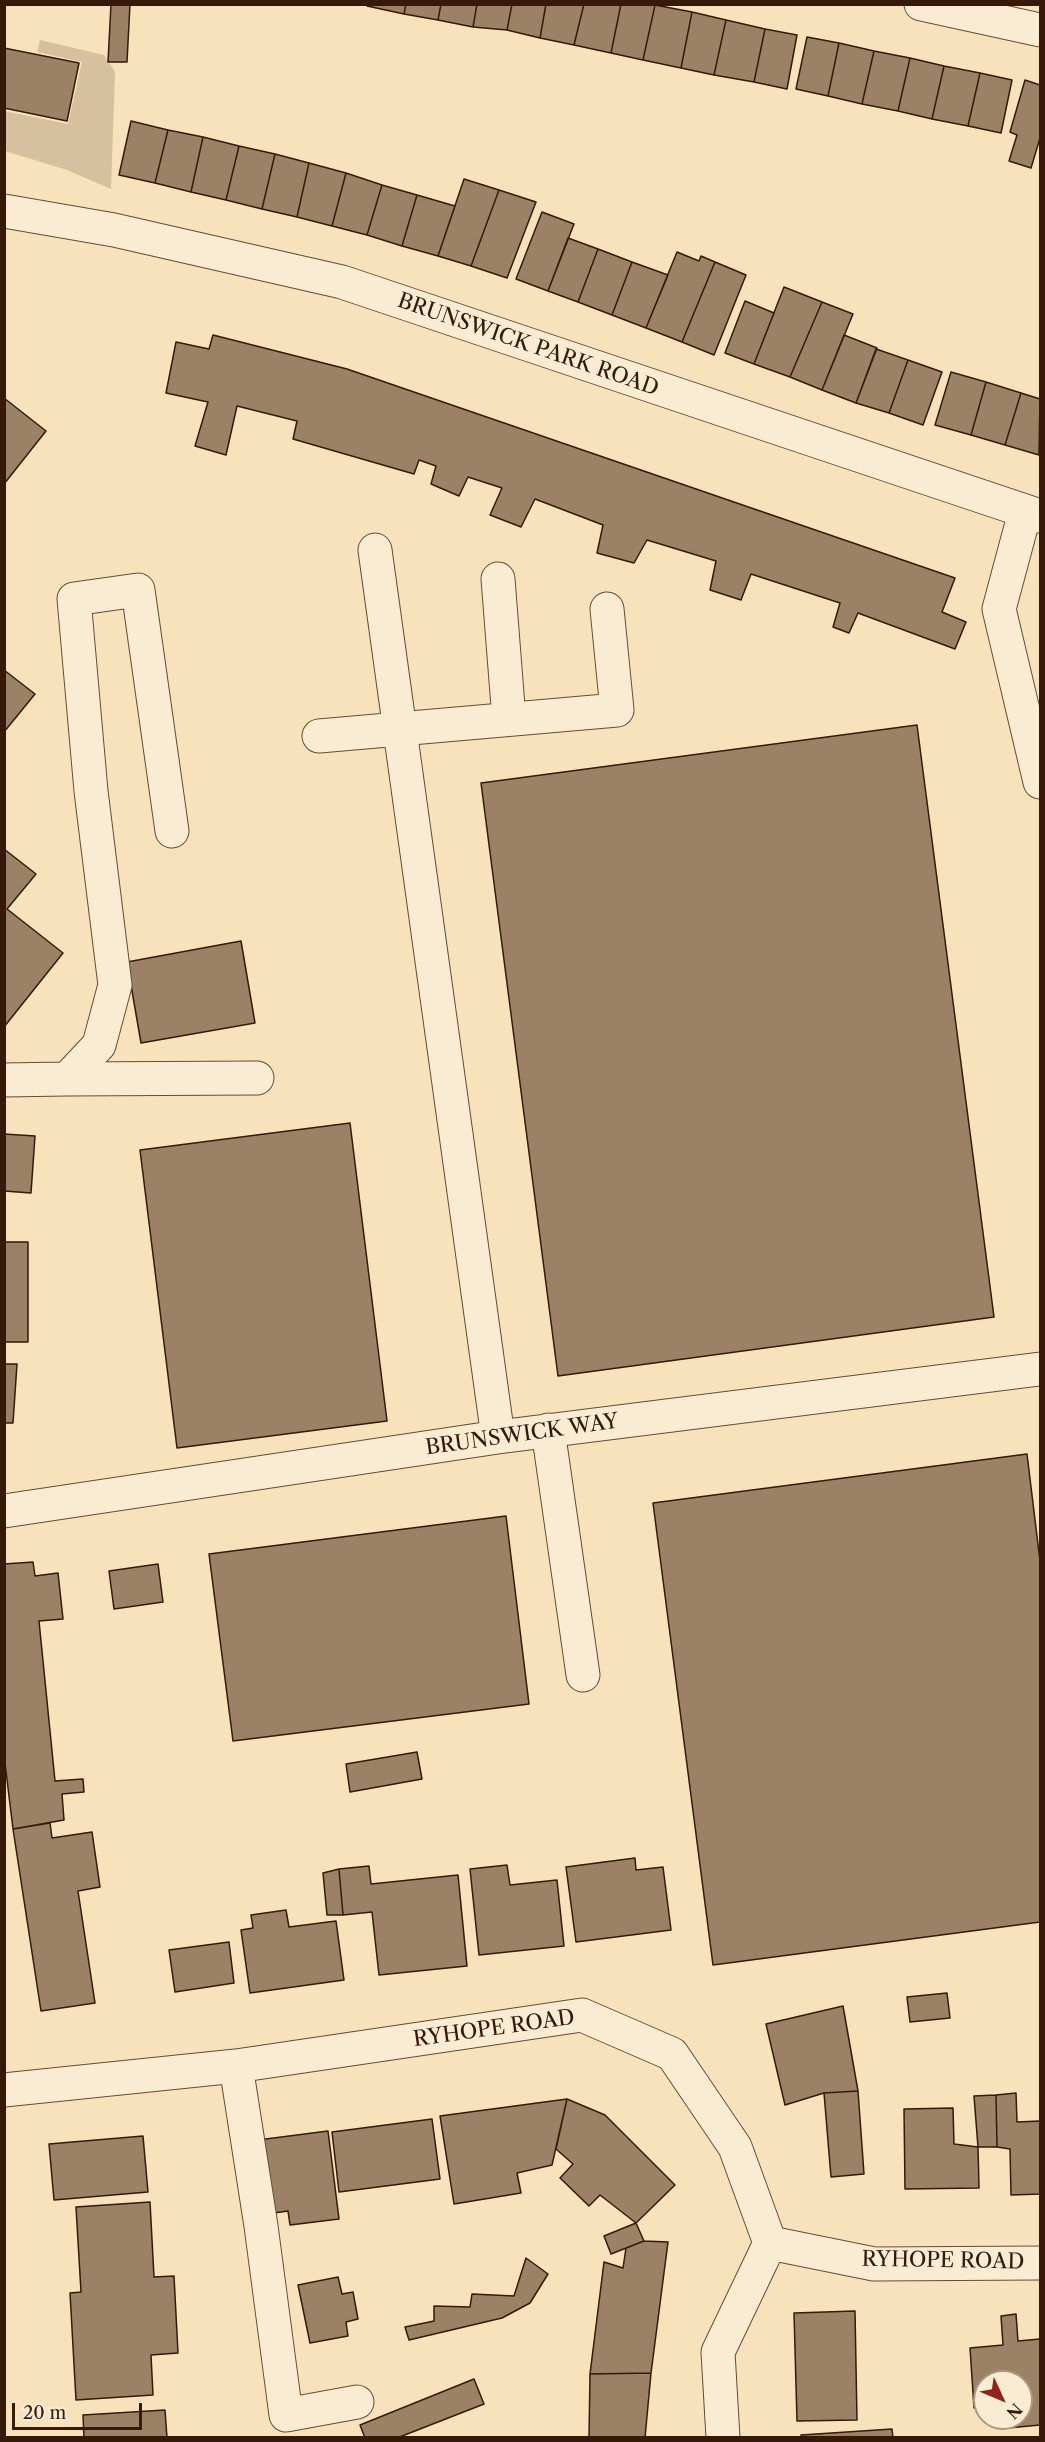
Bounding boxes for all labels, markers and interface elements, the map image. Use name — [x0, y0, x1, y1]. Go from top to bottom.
street label: BRUNSWICK PARK ROAD — [394, 288, 662, 402]
street label: BRUNSWICK WAY — [424, 1409, 620, 1461]
street label: RYHOPE ROAD — [412, 2005, 576, 2053]
street label: RYHOPE ROAD — [861, 2247, 1025, 2275]
north arrow — [973, 2370, 1033, 2430]
scale bar — [15, 2391, 146, 2429]
text: N — [1002, 2399, 1027, 2423]
text: 20 m — [23, 2402, 66, 2424]

